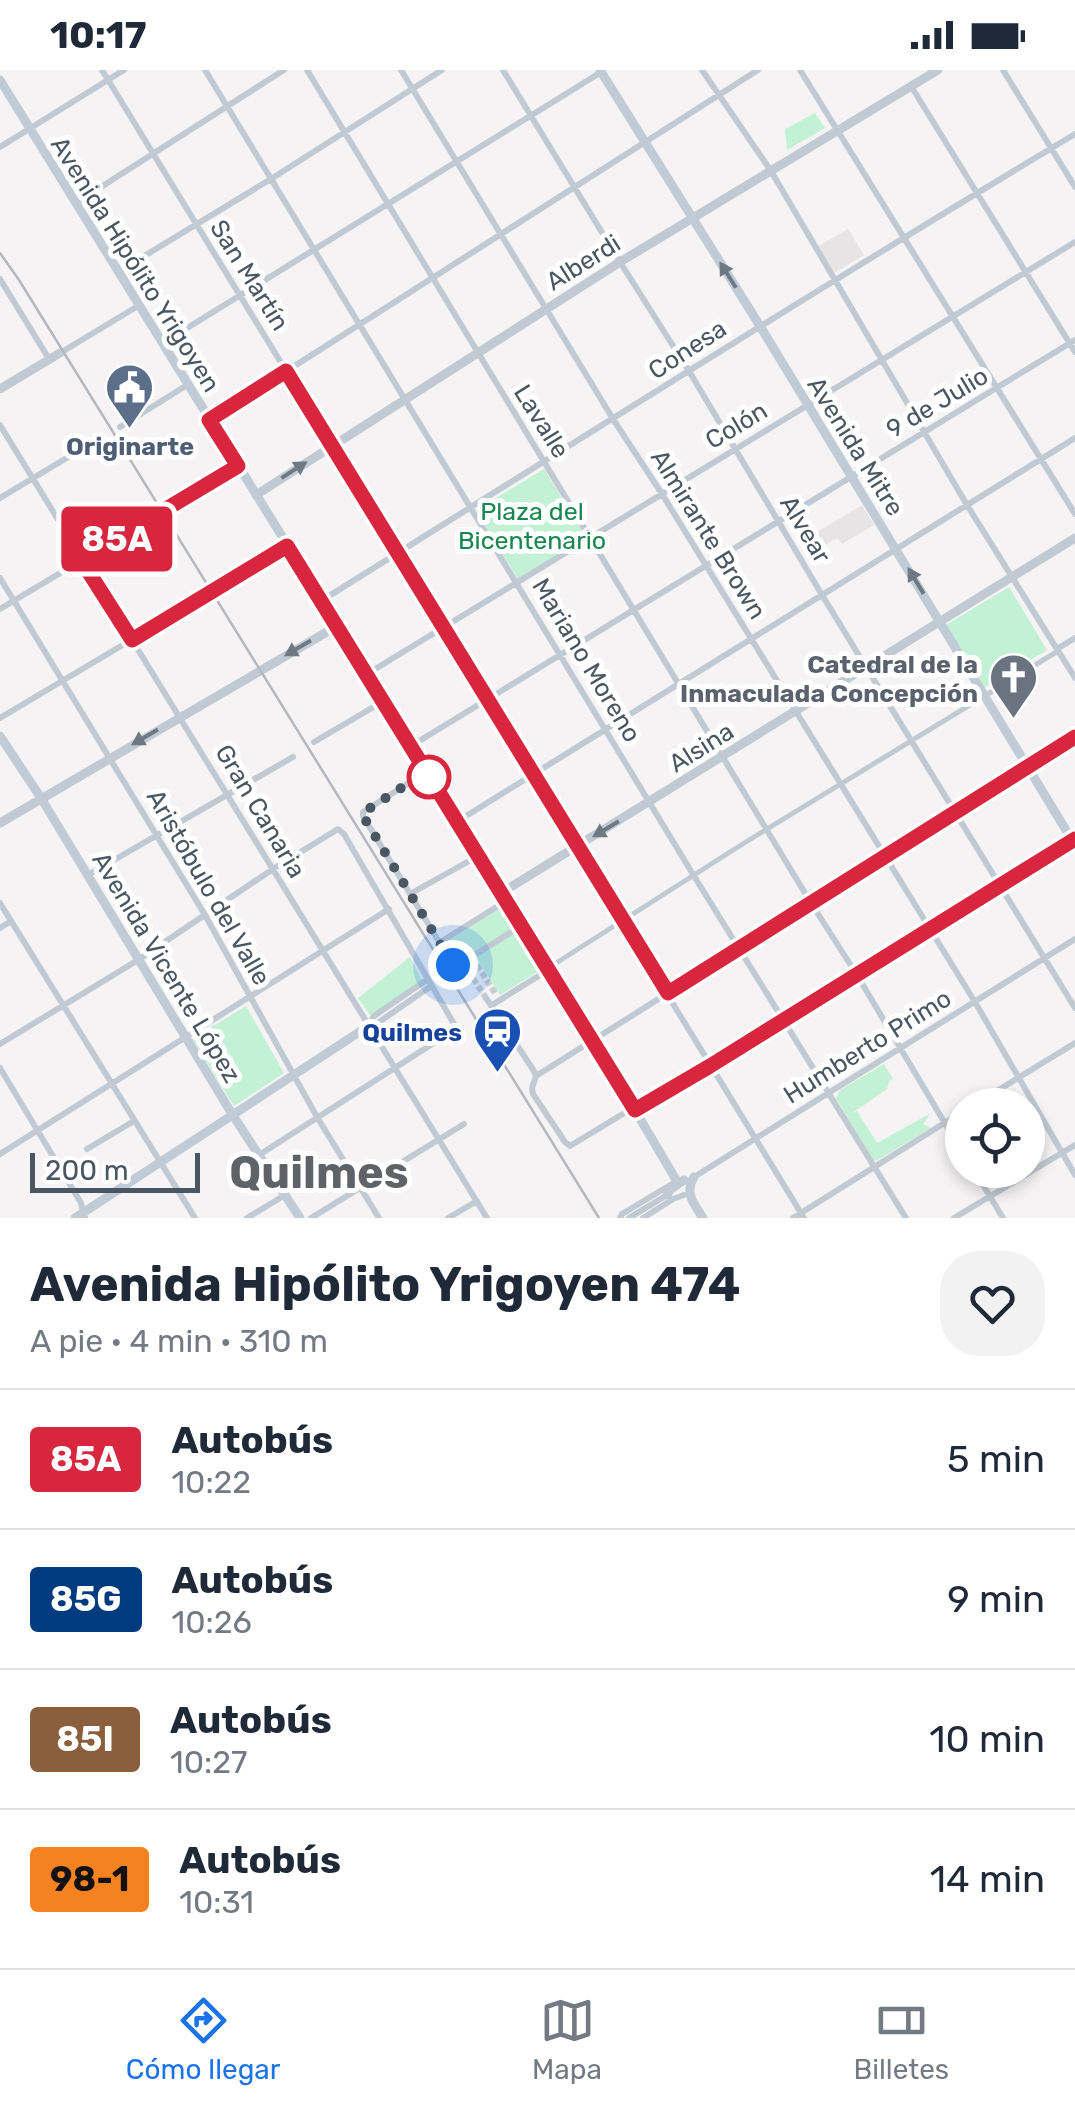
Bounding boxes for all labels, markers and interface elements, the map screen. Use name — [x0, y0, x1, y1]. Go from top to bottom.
text: 10:17 — [50, 12, 146, 58]
street label: Avenida Hipólito Yrigoyen — [45, 131, 226, 397]
street label: San Martín — [204, 215, 295, 336]
street label: Alberdi — [541, 228, 626, 296]
one-way arrow — [720, 261, 737, 289]
street label: Conesa — [643, 314, 732, 385]
street label: 9 de Julio — [881, 361, 993, 444]
public building icon: Originarte — [104, 362, 156, 430]
street label: Avenida Mitre — [801, 371, 910, 521]
street label: Lavalle — [508, 379, 575, 463]
street label: Colón — [700, 396, 772, 455]
place label: Originarte — [66, 432, 194, 461]
street label: Almirante Brown — [645, 444, 772, 624]
one-way arrow — [280, 462, 308, 480]
street label: Alvear — [774, 490, 837, 569]
park label: Plaza del Bicentenario — [458, 497, 606, 555]
line badge: 85A — [59, 506, 174, 572]
text: 85A — [81, 518, 153, 560]
one-way arrow — [908, 568, 926, 595]
street label: Mariano Moreno — [526, 573, 647, 747]
one-way arrow — [284, 639, 312, 656]
place label: Catedral de la Inmaculada Concepción — [680, 650, 978, 708]
church icon: Catedral de la Inmaculada Concepción — [987, 652, 1039, 720]
street label: Alsina — [664, 716, 739, 778]
one-way arrow — [131, 728, 159, 745]
street label: Gran Canaria — [209, 739, 312, 883]
unlabelled marker — [408, 756, 450, 798]
street label: Aristóbulo del Valle — [141, 784, 276, 990]
one-way arrow — [592, 820, 620, 837]
street label: Avenida Vicente López — [86, 847, 247, 1088]
your location — [428, 940, 478, 990]
street label: Humberto Primo — [778, 983, 956, 1110]
station icon: Quilmes — [471, 1006, 523, 1074]
place label: Quilmes — [362, 1018, 462, 1047]
map controls — [945, 1088, 1045, 1188]
button: locate — [945, 1088, 1045, 1188]
district label: Quilmes — [229, 1146, 409, 1199]
scale bar — [30, 1148, 200, 1192]
text: 200 m — [45, 1154, 129, 1187]
button: heart — [940, 1251, 1045, 1356]
text: Avenida Hipólito Yrigoyen 474 — [30, 1256, 741, 1313]
text: A pie · 4 min · 310 m — [30, 1322, 328, 1360]
text: Autobús — [171, 1417, 333, 1463]
text: 5 min — [947, 1436, 1045, 1482]
text: 85A — [50, 1438, 121, 1480]
text: 10:22 — [171, 1463, 251, 1501]
text: Autobús — [172, 1557, 333, 1603]
text: 9 min — [947, 1576, 1045, 1622]
text: 85G — [50, 1578, 122, 1620]
text: 10:26 — [172, 1603, 252, 1641]
text: Autobús — [170, 1697, 332, 1743]
text: 10 min — [929, 1716, 1045, 1762]
text: 85I — [56, 1718, 114, 1760]
text: 10:27 — [170, 1743, 247, 1781]
text: Autobús — [179, 1837, 341, 1883]
text: 14 min — [930, 1856, 1045, 1902]
text: 98-1 — [50, 1858, 129, 1900]
text: 10:31 — [179, 1883, 254, 1921]
tab: Cómo llegar — [126, 1993, 280, 2086]
tab: Mapa — [532, 1993, 602, 2086]
tab: Billetes — [854, 1993, 949, 2086]

